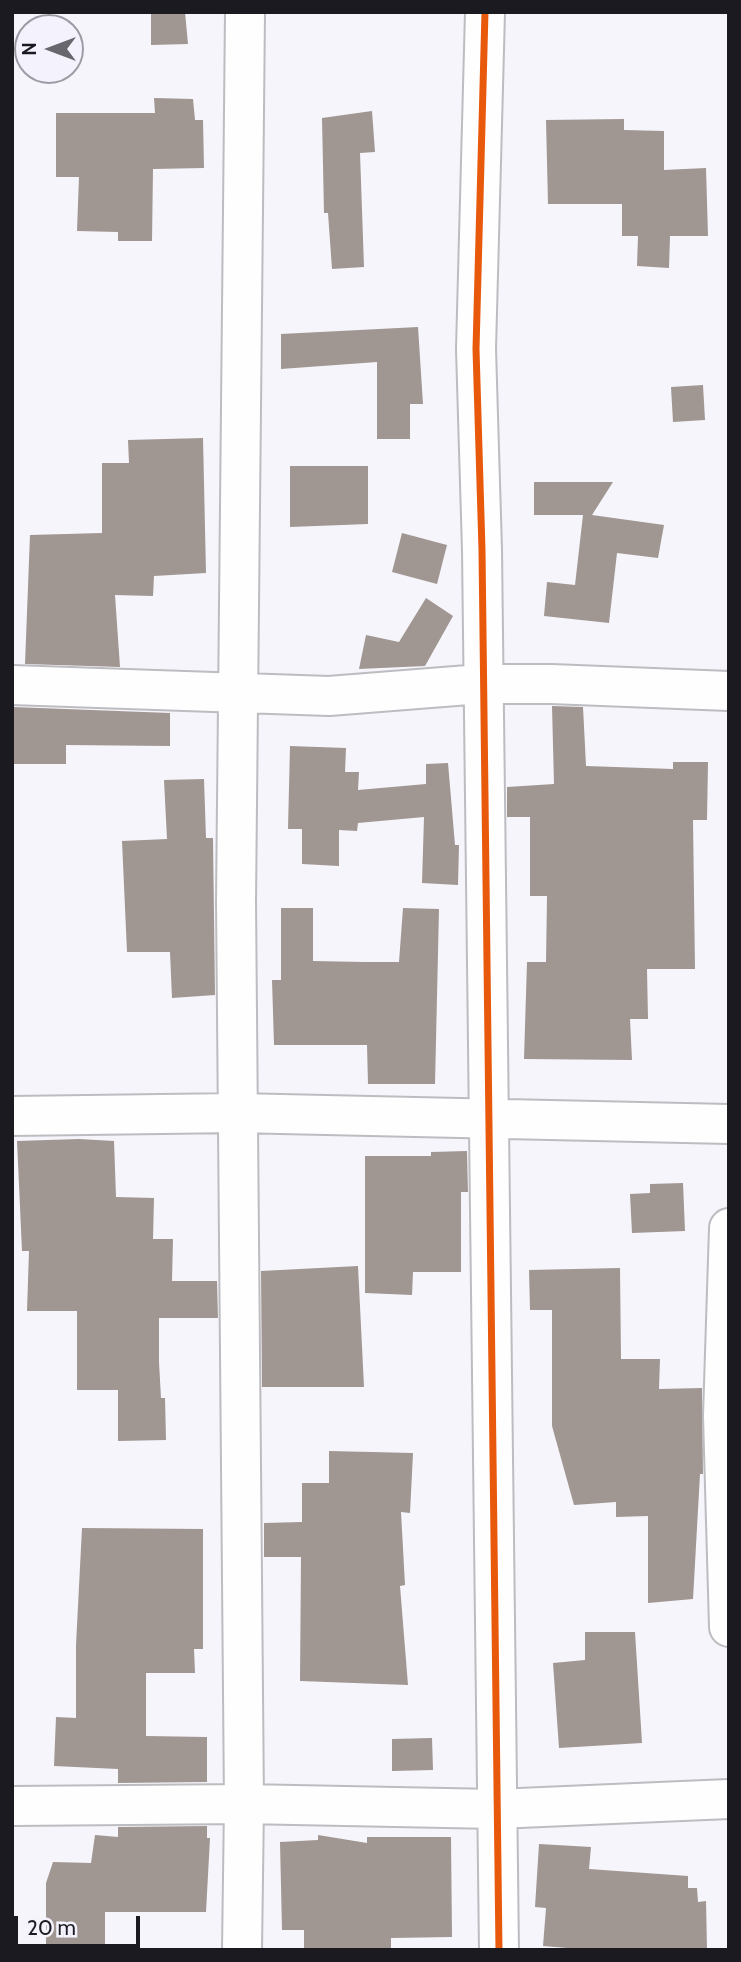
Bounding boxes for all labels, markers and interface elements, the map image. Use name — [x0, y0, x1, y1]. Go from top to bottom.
north arrow — [14, 14, 84, 84]
text: N — [18, 42, 41, 56]
scale bar — [18, 1902, 144, 1946]
text: 20 m — [27, 1915, 76, 1940]

